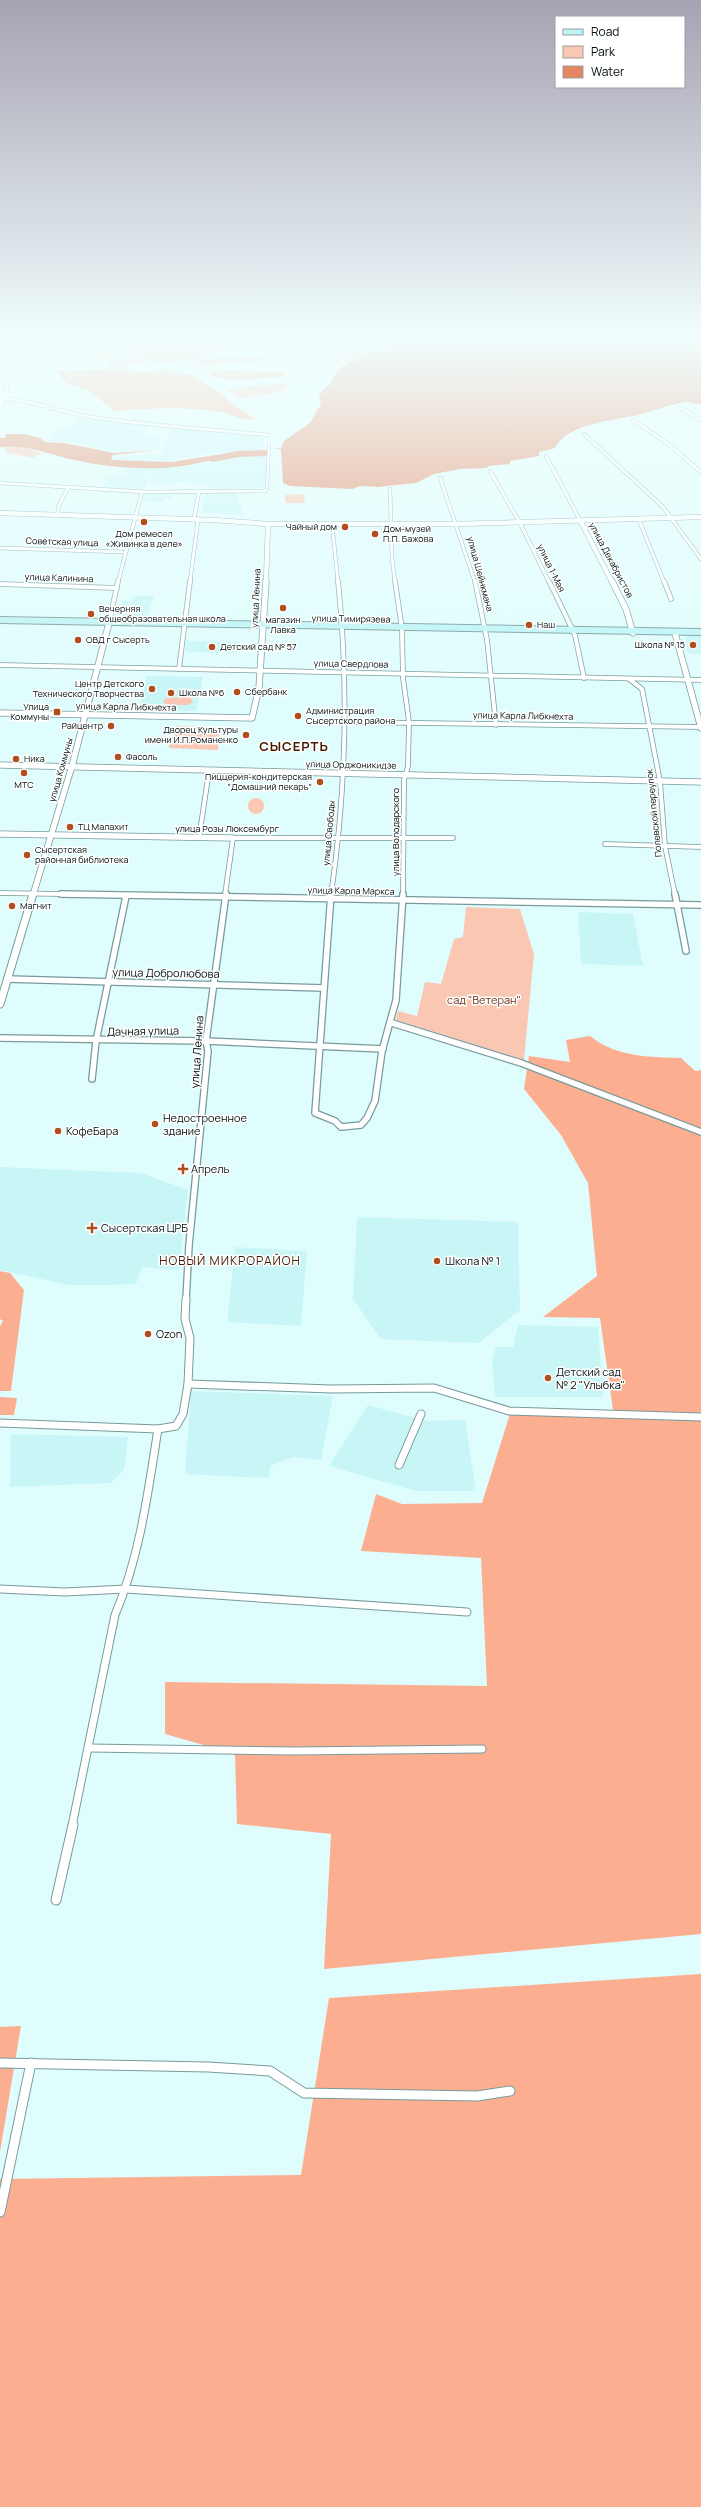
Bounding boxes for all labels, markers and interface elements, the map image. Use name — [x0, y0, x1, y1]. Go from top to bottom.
legend — [555, 16, 685, 88]
text: Road — [591, 23, 619, 40]
text: Park — [591, 43, 616, 60]
text: Water — [591, 63, 625, 80]
marker: Дом ремесел «Живинка в деле» — [139, 517, 149, 527]
place label: Чайный дом — [286, 520, 337, 533]
street label: улица Декабристов — [586, 520, 637, 600]
marker: Чайный дом — [340, 522, 350, 532]
place label: Дом-музей П.П. Бажова — [383, 522, 434, 545]
place label: Дом ремесел «Живинка в деле» — [105, 527, 183, 550]
marker: Дом-музей П.П. Бажова — [370, 529, 380, 539]
street label: Советская улица — [25, 534, 99, 549]
street label: улица Шейнкмана — [464, 535, 497, 613]
street label: улица 1-Мая — [534, 542, 569, 594]
street label: улица Ленина — [247, 568, 264, 628]
street label: улица Калинина — [24, 570, 94, 585]
place label: Вечерняя общеобразовательная школа — [99, 602, 226, 625]
marker: магазин Лавка — [278, 603, 288, 613]
marker: Вечерняя общеобразовательная школа — [86, 609, 96, 619]
street label: улица Тимирязева — [311, 611, 391, 626]
place label: магазин Лавка — [265, 613, 301, 636]
place label: Наш — [537, 618, 555, 631]
marker: Наш — [524, 620, 534, 630]
place label: ОВД г Сысерть — [86, 633, 150, 646]
marker: ОВД г Сысерть — [73, 635, 83, 645]
place label: Школа № 15 — [635, 638, 685, 651]
place label: Детский сад № 57 — [220, 640, 297, 653]
marker: Школа № 15 — [688, 640, 698, 650]
marker: Детский сад № 57 — [207, 642, 217, 652]
street label: улица Свердлова — [314, 656, 389, 671]
place label: Центр Детского Технического Творчества — [33, 677, 144, 700]
marker: Центр Детского Технического Творчества — [147, 684, 157, 694]
place label: Сбербанк — [245, 685, 288, 698]
place label: Школа №6 — [179, 686, 225, 699]
marker: Сбербанк — [232, 687, 242, 697]
marker: Школа №6 — [166, 688, 176, 698]
street label: улица Карла Либкнехта — [76, 699, 176, 714]
place label: Улица Коммуны — [10, 700, 49, 723]
place label: Администрация Сысертского района — [306, 704, 396, 727]
marker: Улица Коммуны — [52, 707, 62, 717]
street label: улица Карла Либкнехта — [473, 708, 573, 723]
marker: Администрация Сысертского района — [293, 711, 303, 721]
place label: Райцентр — [61, 719, 103, 732]
marker: Райцентр — [106, 721, 116, 731]
place label: Дворец Культуры имени И.П.Романенко — [145, 723, 238, 746]
marker: Дворец Культуры имени И.П.Романенко — [241, 730, 251, 740]
street label: улица Коммуны — [45, 736, 76, 803]
district label: СЫСЕРТЬ — [259, 737, 329, 755]
place label: Фасоль — [126, 750, 158, 763]
place label: Ника — [24, 752, 45, 765]
marker: Фасоль — [113, 752, 123, 762]
marker: Ника — [11, 754, 21, 764]
street label: улица Орджоникидзе — [305, 757, 397, 772]
marker: МТС — [19, 768, 29, 778]
street label: Полевской переулок — [642, 768, 665, 858]
place label: Пиццерия-кондитерская "Домашний пекарь" — [205, 770, 312, 793]
marker: Пиццерия-кондитерская "Домашний пекарь" — [315, 777, 325, 787]
place label: МТС — [14, 778, 34, 791]
street label: улица Володарского — [389, 788, 402, 876]
street label: улица Свободы — [319, 800, 338, 866]
place label: ТЦ Малахит — [78, 820, 129, 833]
marker: ТЦ Малахит — [65, 822, 75, 832]
street label: улица Розы Люксембург — [175, 822, 279, 835]
place label: Сысертская районная библиотека — [35, 843, 129, 866]
marker: Сысертская районная библиотека — [22, 850, 32, 860]
street label: улица Карла Маркса — [307, 883, 395, 898]
place label: Магнит — [20, 899, 52, 912]
marker: Магнит — [7, 901, 17, 911]
street label: улица Добролюбова — [112, 964, 220, 981]
park label: сад "Ветеран" — [447, 992, 521, 1007]
street label: улица Ленина — [186, 1015, 207, 1089]
street label: Дачная улица — [107, 1022, 179, 1039]
place label: Недостроенное здание — [163, 1110, 248, 1138]
marker: Недостроенное здание — [150, 1119, 160, 1129]
place label: КофеБара — [66, 1123, 118, 1138]
marker: КофеБара — [53, 1126, 63, 1136]
place label: Апрель — [191, 1161, 229, 1176]
marker: Апрель — [178, 1164, 188, 1174]
place label: Сысертская ЦРБ — [101, 1220, 188, 1235]
marker: Сысертская ЦРБ — [86, 1222, 98, 1234]
district label: НОВЫЙ МИКРОРАЙОН — [159, 1252, 301, 1269]
place label: Школа № 1 — [445, 1253, 500, 1268]
marker: Школа № 1 — [432, 1256, 442, 1266]
place label: Ozon — [156, 1326, 182, 1341]
marker: Ozon — [143, 1329, 153, 1339]
place label: Детский сад № 2 "Улыбка" — [556, 1364, 625, 1392]
marker: Детский сад № 2 "Улыбка" — [543, 1373, 553, 1383]

